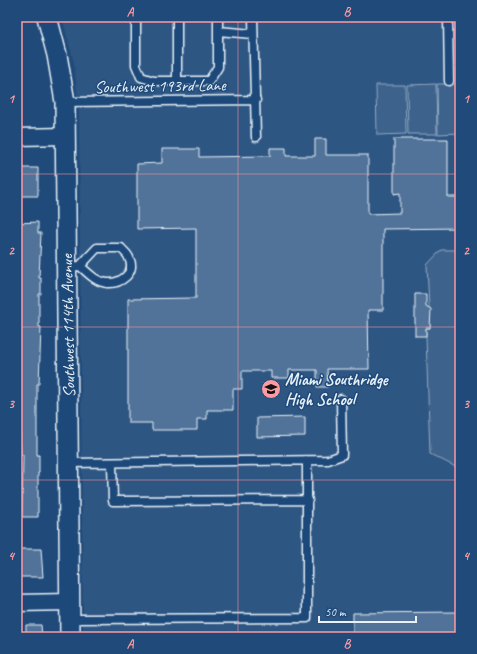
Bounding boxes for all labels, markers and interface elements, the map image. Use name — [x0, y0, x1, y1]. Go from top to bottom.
text: A — [127, 4, 135, 20]
text: B — [344, 4, 352, 20]
street label: Southwest 193rd Lane — [94, 74, 227, 98]
text: 1 — [8, 91, 16, 107]
text: 1 — [463, 91, 471, 107]
text: 2 — [8, 243, 15, 259]
text: 2 — [463, 243, 470, 259]
street label: Southwest 114th Avenue — [56, 253, 80, 398]
place label: Miami Southridge High School — [285, 369, 390, 410]
school or university icon: Miami Southridge High School — [260, 378, 282, 400]
text: 3 — [8, 396, 15, 412]
text: 3 — [463, 396, 470, 412]
text: 4 — [8, 548, 16, 564]
text: 4 — [463, 548, 471, 564]
scale bar — [319, 598, 416, 624]
text: 50 m — [325, 604, 347, 620]
text: A — [127, 636, 135, 652]
text: B — [344, 636, 352, 652]

